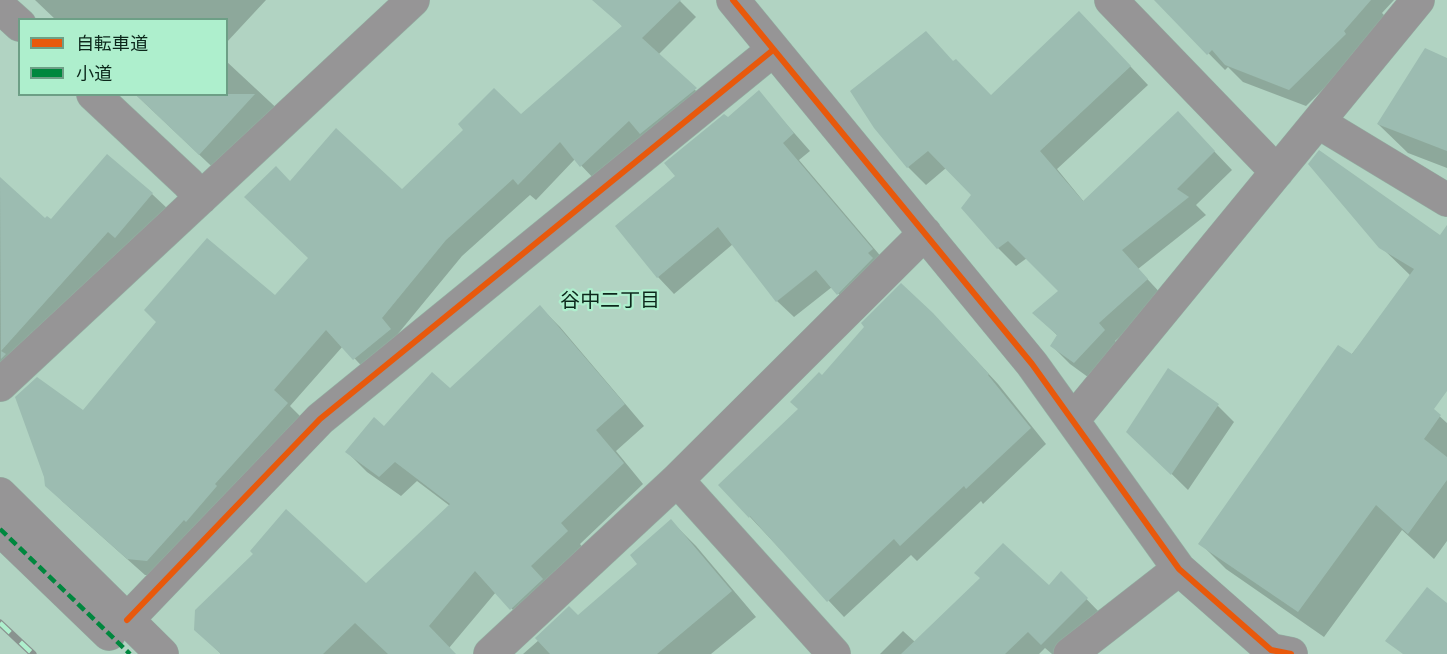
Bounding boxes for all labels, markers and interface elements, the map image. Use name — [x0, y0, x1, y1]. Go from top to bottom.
legend — [18, 18, 228, 96]
text: 自転車道 — [76, 34, 148, 57]
text: 小道 — [76, 64, 112, 87]
district label: 谷中二丁目 — [560, 291, 660, 315]

